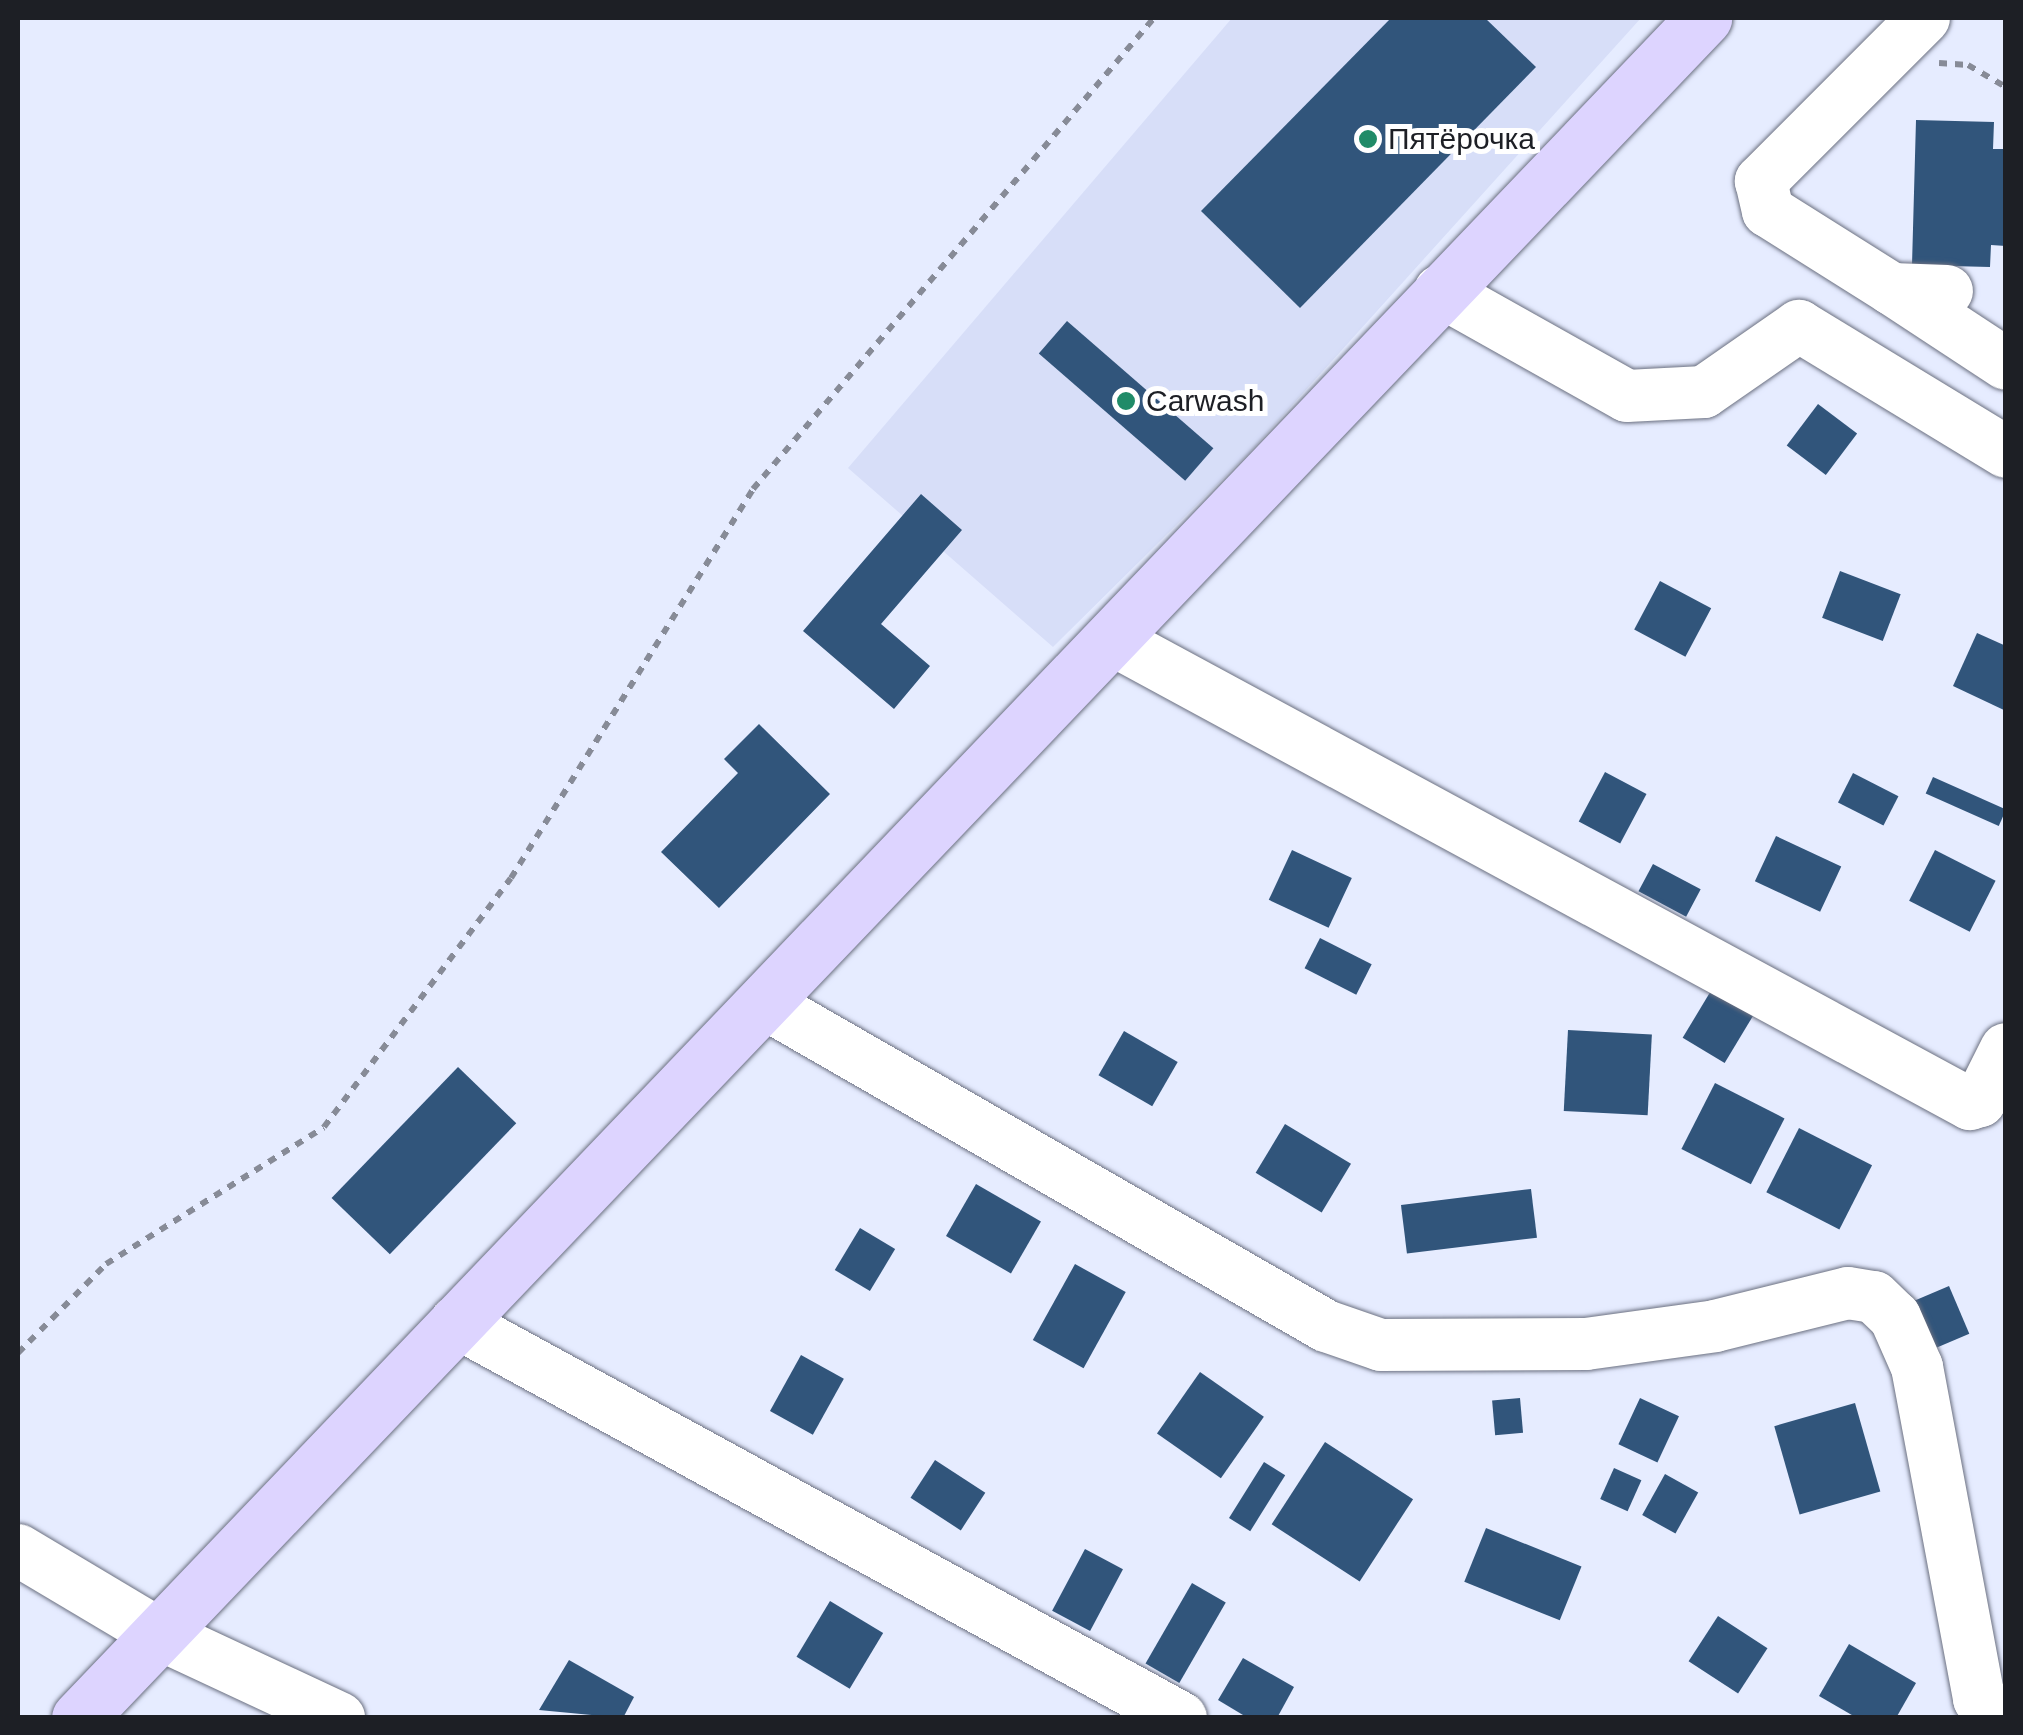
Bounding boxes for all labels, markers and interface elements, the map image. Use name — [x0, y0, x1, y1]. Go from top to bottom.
place label: Пятёрочка — [1388, 121, 1535, 157]
marker: Пятёрочка — [1357, 128, 1379, 150]
place label: Carwash — [1146, 383, 1264, 419]
marker: Carwash — [1115, 390, 1137, 412]

